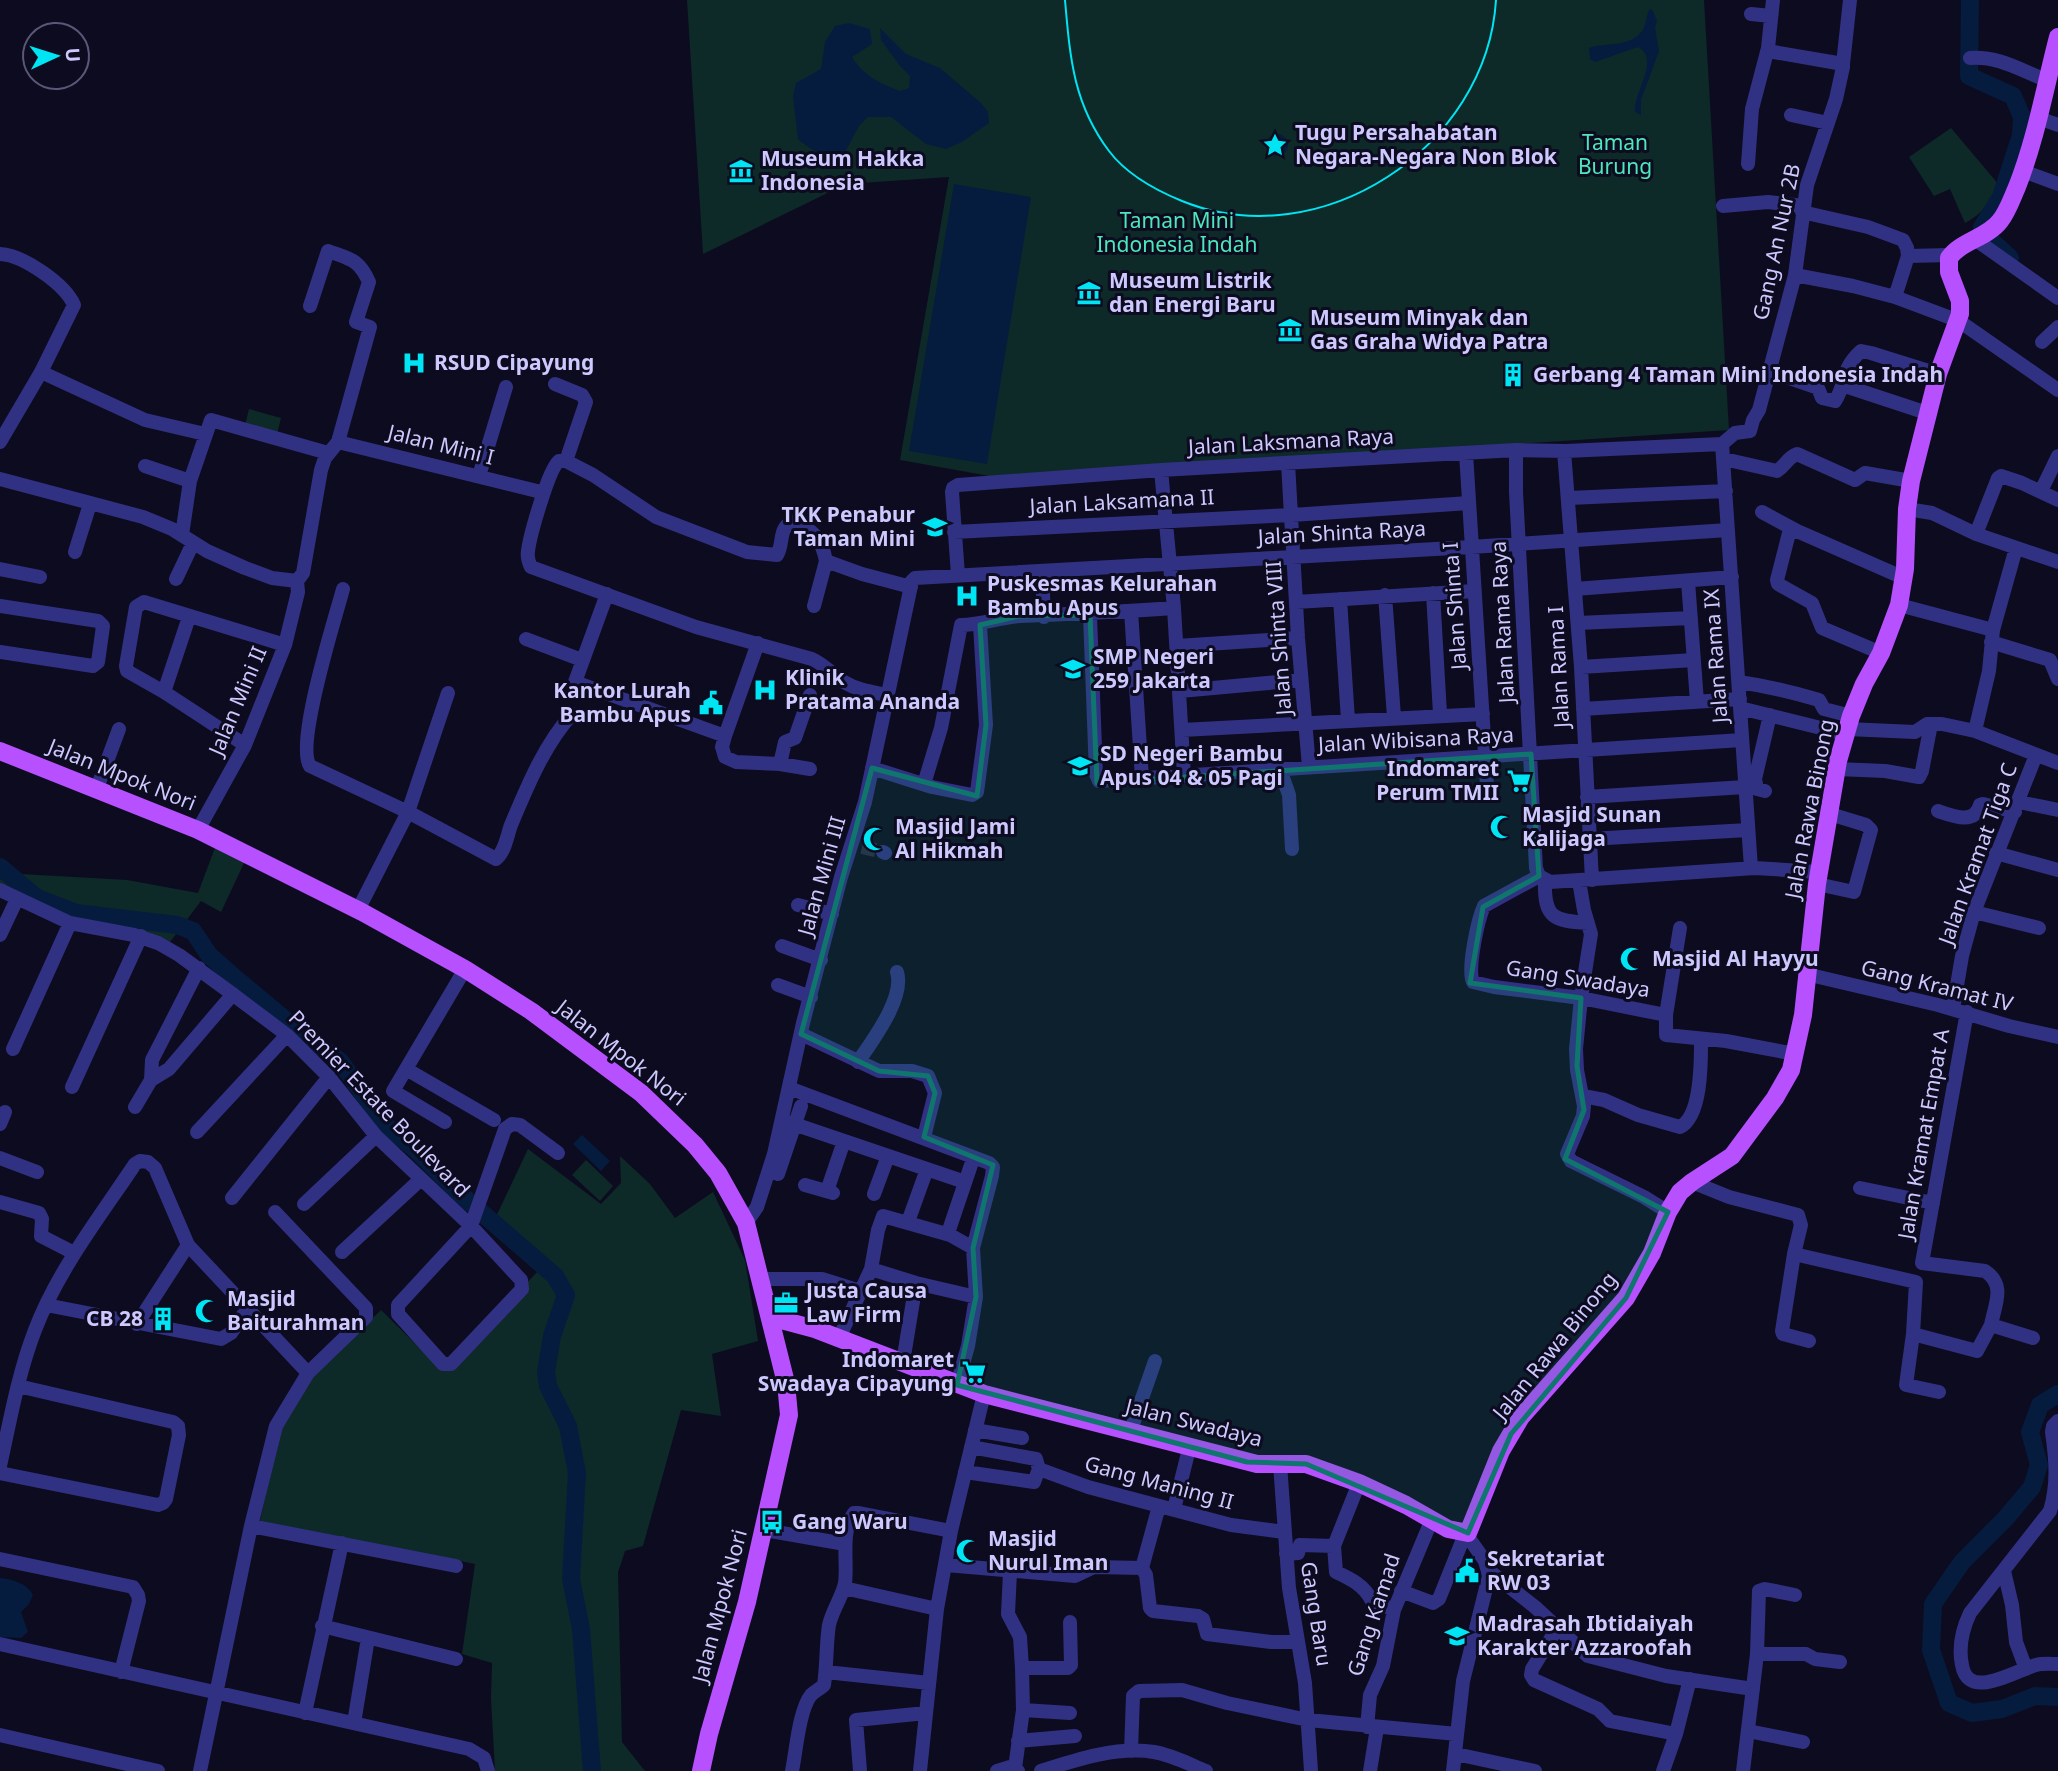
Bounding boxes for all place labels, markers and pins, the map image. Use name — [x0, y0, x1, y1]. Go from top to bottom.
place label: Tugu Persahabatan Negara-Negara Non Blok — [1295, 118, 1558, 170]
place icon: Tugu Persahabatan Negara-Negara Non Blok — [1261, 131, 1289, 159]
place label: Museum Hakka Indonesia — [761, 144, 924, 196]
museum icon: Museum Hakka Indonesia — [727, 157, 755, 185]
place label: Museum Listrik dan Energi Baru — [1109, 266, 1276, 318]
museum icon: Museum Listrik dan Energi Baru — [1075, 279, 1103, 307]
place label: Museum Minyak dan Gas Graha Widya Patra — [1310, 303, 1548, 355]
museum icon: Museum Minyak dan Gas Graha Widya Patra — [1276, 316, 1304, 344]
place label: RSUD Cipayung — [434, 348, 594, 376]
hospital icon: RSUD Cipayung — [400, 349, 428, 377]
place label: Gerbang 4 Taman Mini Indonesia Indah — [1533, 360, 1943, 388]
building icon: Gerbang 4 Taman Mini Indonesia Indah — [1499, 361, 1527, 389]
place label: TKK Penabur Taman Mini — [781, 500, 916, 552]
school or university icon: TKK Penabur Taman Mini — [921, 513, 949, 541]
place label: Puskesmas Kelurahan Bambu Apus — [987, 569, 1217, 621]
hospital icon: Puskesmas Kelurahan Bambu Apus — [953, 582, 981, 610]
place label: SMP Negeri 259 Jakarta — [1093, 642, 1214, 694]
school or university icon: SMP Negeri 259 Jakarta — [1059, 655, 1087, 683]
place label: Klinik Pratama Ananda — [785, 663, 960, 715]
place label: Kantor Lurah Bambu Apus — [553, 676, 691, 728]
hospital icon: Klinik Pratama Ananda — [751, 676, 779, 704]
public building icon: Kantor Lurah Bambu Apus — [697, 689, 725, 717]
place label: SD Negeri Bambu Apus 04 & 05 Pagi — [1100, 739, 1283, 791]
school or university icon: SD Negeri Bambu Apus 04 & 05 Pagi — [1066, 752, 1094, 780]
place label: Indomaret Perum TMII — [1376, 754, 1499, 806]
supermarket icon: Indomaret Perum TMII — [1505, 767, 1533, 795]
place label: Masjid Sunan Kalijaga — [1522, 800, 1661, 852]
place label: Masjid Jami Al Hikmah — [895, 812, 1015, 864]
mosque icon: Masjid Sunan Kalijaga — [1488, 813, 1516, 841]
mosque icon: Masjid Jami Al Hikmah — [861, 825, 889, 853]
place label: Masjid Al Hayyu — [1652, 944, 1819, 972]
mosque icon: Masjid Al Hayyu — [1618, 945, 1646, 973]
place label: Justa Causa Law Firm — [804, 1276, 927, 1328]
place label: Masjid Baiturahman — [227, 1284, 365, 1336]
office icon: Justa Causa Law Firm — [772, 1289, 800, 1317]
mosque icon: Masjid Baiturahman — [193, 1297, 221, 1325]
place label: CB 28 — [86, 1304, 143, 1332]
building icon: CB 28 — [149, 1305, 177, 1333]
place label: Indomaret Swadaya Cipayung — [758, 1345, 954, 1397]
supermarket icon: Indomaret Swadaya Cipayung — [960, 1358, 988, 1386]
place label: Gang Waru — [792, 1507, 908, 1535]
bus stop icon: Gang Waru — [758, 1508, 786, 1536]
place label: Masjid Nurul Iman — [988, 1524, 1108, 1576]
mosque icon: Masjid Nurul Iman — [954, 1537, 982, 1565]
place label: Sekretariat RW 03 — [1487, 1544, 1605, 1596]
public building icon: Sekretariat RW 03 — [1453, 1557, 1481, 1585]
place label: Madrasah Ibtidaiyah Karakter Azzaroofah — [1477, 1609, 1694, 1661]
school or university icon: Madrasah Ibtidaiyah Karakter Azzaroofah — [1443, 1622, 1471, 1650]

